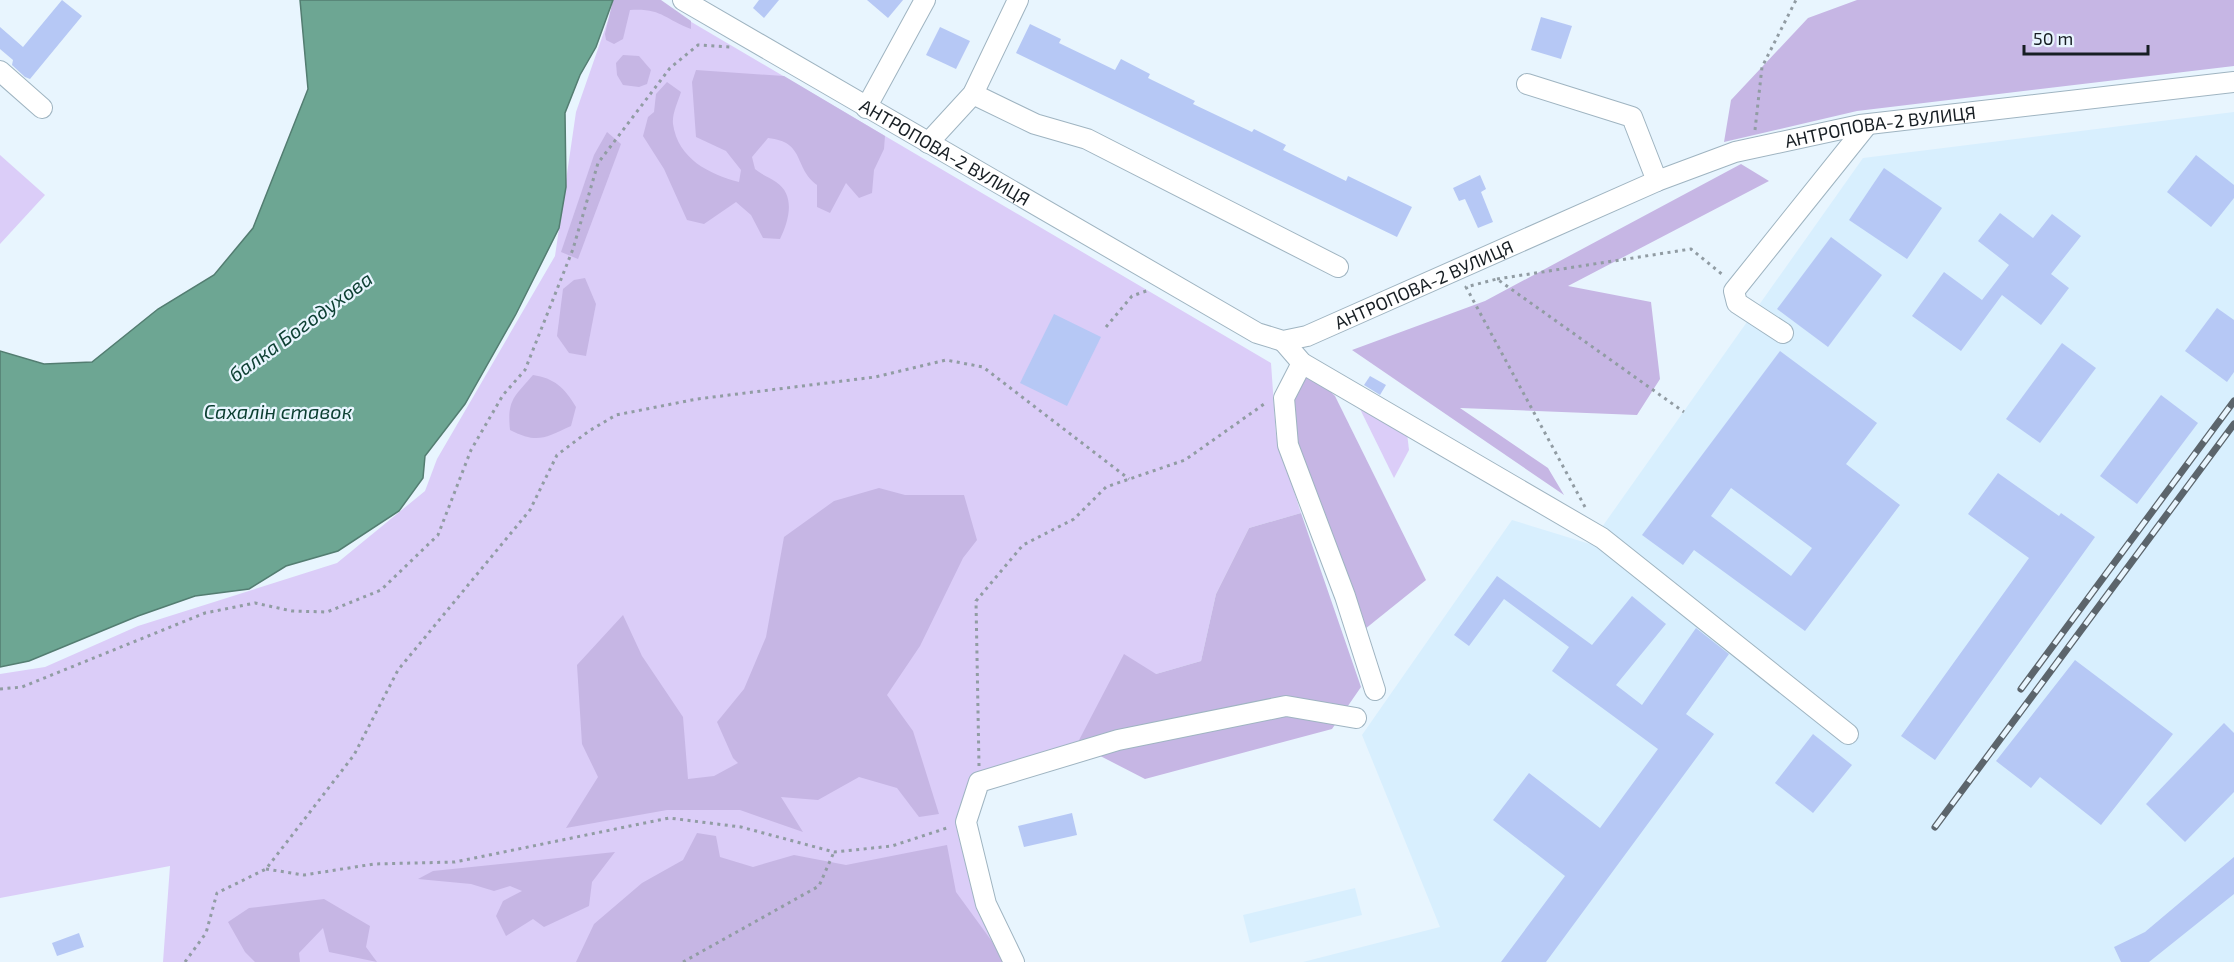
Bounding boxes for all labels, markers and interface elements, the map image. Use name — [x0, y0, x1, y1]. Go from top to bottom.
scale bar — [2024, 18, 2148, 56]
text: 50 m — [2033, 27, 2073, 49]
street label: АНТРОПОВА-2 ВУЛИЦЯ — [856, 94, 1034, 210]
street label: АНТРОПОВА-2 ВУЛИЦЯ — [1783, 101, 1977, 152]
street label: АНТРОПОВА-2 ВУЛИЦЯ — [1331, 235, 1517, 333]
water label: балка Богодухова — [223, 266, 377, 386]
water label: Сахалін ставок — [204, 399, 353, 423]

